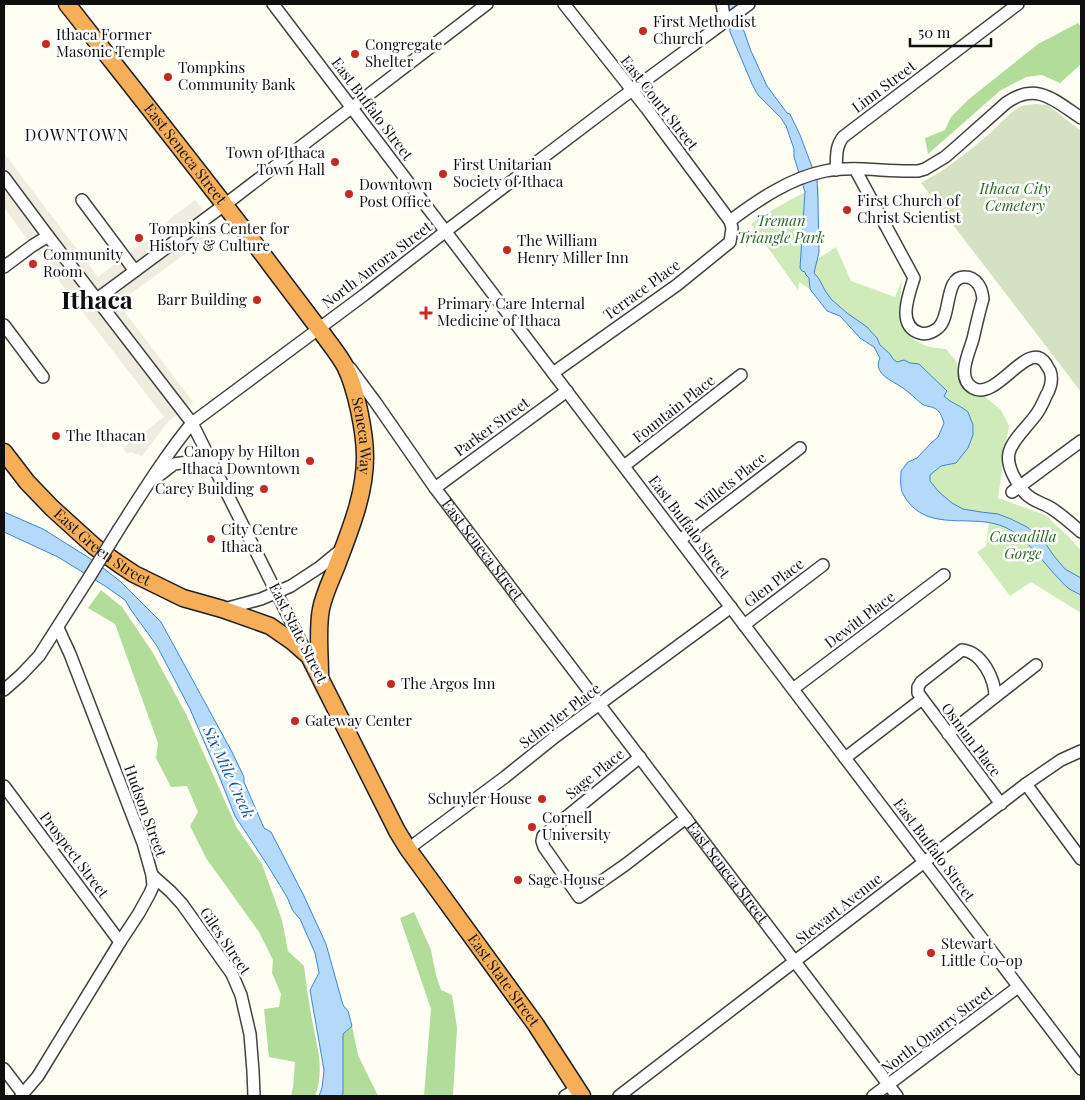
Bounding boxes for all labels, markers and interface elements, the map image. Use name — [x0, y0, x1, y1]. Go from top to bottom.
place label: First Methodist Church — [653, 11, 757, 48]
scale bar — [910, 15, 991, 47]
text: 50 m — [918, 22, 951, 42]
place label: Ithaca Former Masonic Temple — [56, 24, 165, 61]
marker: First Methodist Church — [637, 25, 649, 37]
place label: Congregate Shelter — [365, 34, 442, 71]
marker: Ithaca Former Masonic Temple — [40, 38, 52, 50]
marker: Congregate Shelter — [349, 48, 361, 60]
street label: East Court Street — [616, 51, 704, 154]
street label: East Buffalo Street — [328, 53, 418, 164]
street label: Linn Street — [847, 55, 920, 117]
place label: Tompkins Community Bank — [178, 57, 296, 94]
marker: Tompkins Community Bank — [162, 71, 174, 83]
street label: East Seneca Street — [140, 99, 232, 209]
district label: DOWNTOWN — [25, 124, 129, 145]
place label: Town of Ithaca Town Hall — [226, 142, 326, 179]
place label: First Unitarian Society of Ithaca — [453, 154, 564, 191]
marker: Town of Ithaca Town Hall — [329, 156, 341, 168]
marker: First Unitarian Society of Ithaca — [437, 168, 449, 180]
place label: Downtown Post Office — [359, 174, 432, 211]
park label: Ithaca City Cemetery — [979, 178, 1050, 215]
marker: Downtown Post Office — [343, 188, 355, 200]
place label: First Church of Christ Scientist — [857, 190, 961, 227]
marker: First Church of Christ Scientist — [841, 204, 853, 216]
park label: Treman Triangle Park — [737, 210, 825, 247]
street label: North Aurora Street — [317, 216, 436, 312]
place label: Tompkins Center for History & Culture — [149, 218, 290, 255]
place label: The William Henry Miller Inn — [517, 230, 629, 267]
marker: Tompkins Center for History & Culture — [133, 232, 145, 244]
place label: Community Room — [43, 244, 124, 281]
marker: The William Henry Miller Inn — [501, 244, 513, 256]
street label: Terrace Place — [599, 254, 684, 324]
marker: Community Room — [27, 258, 39, 270]
district label: Ithaca — [61, 282, 133, 315]
place label: Barr Building — [157, 289, 247, 309]
place label: Primary Care Internal Medicine of Ithaca — [437, 293, 585, 330]
marker: Barr Building — [251, 294, 263, 306]
marker: Primary Care Internal Medicine of Ithaca — [419, 306, 433, 320]
street label: Fountain Place — [628, 370, 719, 447]
street label: Parker Street — [450, 392, 534, 460]
street label: Seneca Way — [347, 395, 376, 476]
place label: The Ithacan — [66, 425, 146, 445]
marker: The Ithacan — [50, 430, 62, 442]
place label: Canopy by Hilton Ithaca Downtown — [182, 441, 300, 478]
street label: Willets Place — [690, 447, 770, 516]
marker: Canopy by Hilton Ithaca Downtown — [304, 455, 316, 467]
street label: East Buffalo Street — [645, 471, 735, 582]
place label: Carey Building — [155, 478, 254, 498]
marker: Carey Building — [258, 483, 270, 495]
street label: East Seneca Street — [438, 494, 529, 605]
street label: East Green Street — [50, 504, 155, 590]
place label: City Centre Ithaca — [221, 519, 298, 556]
park label: Cascadilla Gorge — [989, 526, 1057, 563]
marker: City Centre Ithaca — [205, 533, 217, 545]
street label: Glen Place — [739, 553, 807, 611]
street label: East State Street — [265, 579, 333, 687]
street label: Dewitt Place — [820, 586, 899, 652]
place label: The Argos Inn — [401, 673, 495, 693]
marker: The Argos Inn — [385, 678, 397, 690]
street label: Schuyler Place — [515, 678, 604, 752]
street label: Osmun Place — [937, 698, 1006, 780]
place label: Gateway Center — [305, 710, 412, 730]
marker: Gateway Center — [289, 715, 301, 727]
water label: Six Mile Creek — [198, 721, 260, 821]
street label: Sage Place — [561, 743, 628, 803]
street label: Hudson Street — [120, 762, 172, 860]
place label: Schuyler House — [428, 788, 532, 808]
marker: Schuyler House — [536, 793, 548, 805]
street label: East Buffalo Street — [890, 794, 980, 905]
street label: Prospect Street — [36, 807, 114, 902]
place label: Cornell University — [542, 807, 611, 844]
street label: East Seneca Street — [683, 817, 774, 928]
marker: Cornell University — [526, 821, 538, 833]
street label: Stewart Avenue — [791, 868, 886, 948]
place label: Sage House — [528, 869, 605, 889]
marker: Sage House — [512, 874, 524, 886]
street label: Giles Street — [196, 903, 256, 979]
street label: East State Street — [464, 929, 545, 1031]
place label: Stewart Little Co-op — [941, 933, 1023, 970]
marker: Stewart Little Co-op — [925, 947, 937, 959]
street label: North Quarry Street — [877, 980, 997, 1078]

